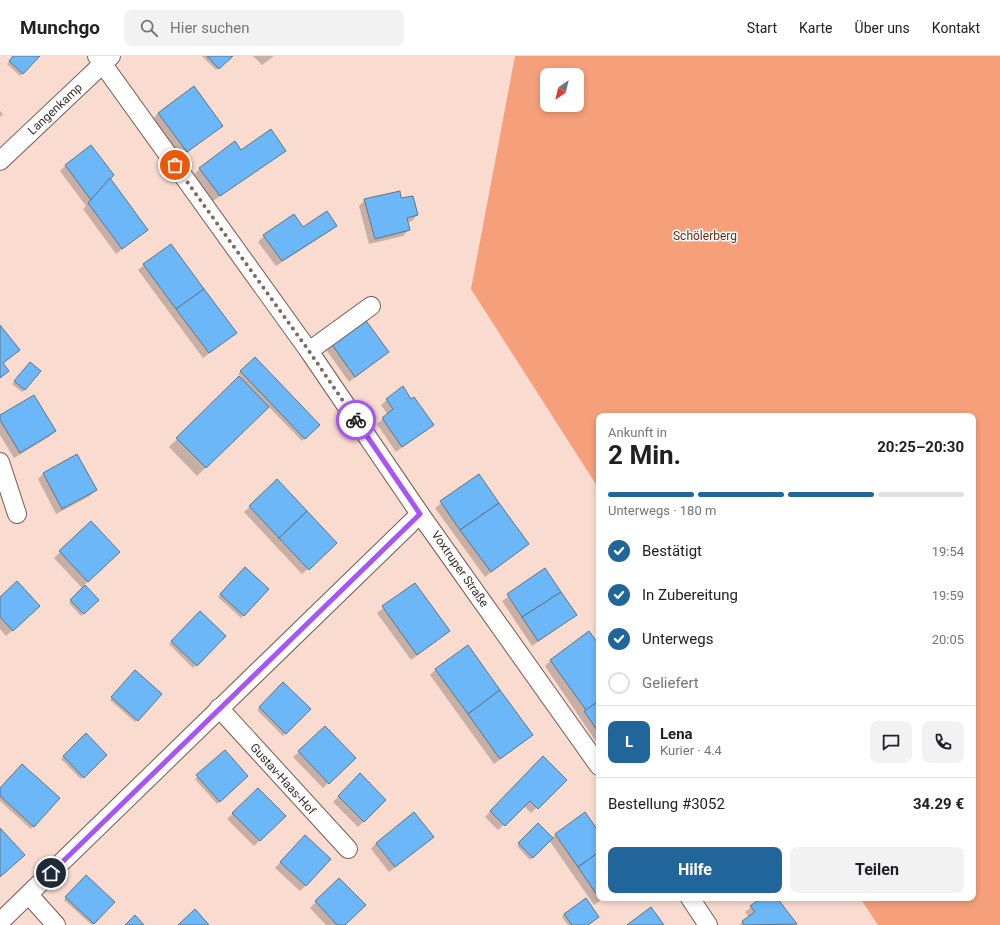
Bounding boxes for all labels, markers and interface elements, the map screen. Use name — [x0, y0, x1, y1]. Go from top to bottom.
search box — [124, 10, 404, 46]
text: Munchgo — [20, 16, 100, 39]
icon: search — [138, 17, 160, 39]
text: Hier suchen — [170, 19, 250, 37]
text: Start — [747, 20, 777, 36]
text: Karte — [799, 20, 833, 36]
text: Über uns — [855, 20, 910, 36]
text: Kontakt — [932, 20, 980, 36]
north arrow — [540, 68, 584, 112]
map controls — [540, 68, 584, 112]
street label: Langenkamp — [25, 80, 85, 138]
pin — [158, 148, 192, 182]
icon: bag — [164, 154, 186, 176]
park label: Schölerberg — [673, 229, 737, 243]
courier — [336, 400, 376, 440]
icon: bike — [345, 409, 367, 431]
text: Ankunft in — [608, 425, 667, 440]
text: 20:25–20:30 — [877, 438, 964, 456]
text: 2 Min. — [608, 440, 681, 470]
text: Unterwegs · 180 m — [608, 503, 716, 518]
street label: Voxtruper Straße — [429, 528, 491, 610]
icon: check — [608, 540, 630, 562]
text: Bestätigt — [642, 542, 702, 560]
text: 19:54 — [932, 544, 964, 559]
icon: check — [608, 584, 630, 606]
text: In Zubereitung — [642, 586, 738, 604]
text: 19:59 — [932, 588, 964, 603]
icon: check — [608, 628, 630, 650]
text: Unterwegs — [642, 630, 713, 648]
text: 20:05 — [932, 632, 964, 647]
text: Geliefert — [642, 674, 699, 692]
button: chat — [870, 721, 912, 763]
button: phone — [922, 721, 964, 763]
text: Lena — [660, 725, 693, 743]
text: L — [625, 733, 633, 751]
street label: Gustav-Haas-Hof — [247, 740, 319, 818]
text: Kurier · 4.4 — [660, 743, 722, 758]
text: Bestellung #3052 — [608, 795, 725, 813]
text: 34.29 € — [913, 795, 964, 813]
button: Hilfe — [608, 847, 782, 893]
button: Teilen — [790, 847, 964, 893]
pin — [34, 856, 68, 890]
icon: home — [40, 862, 62, 884]

